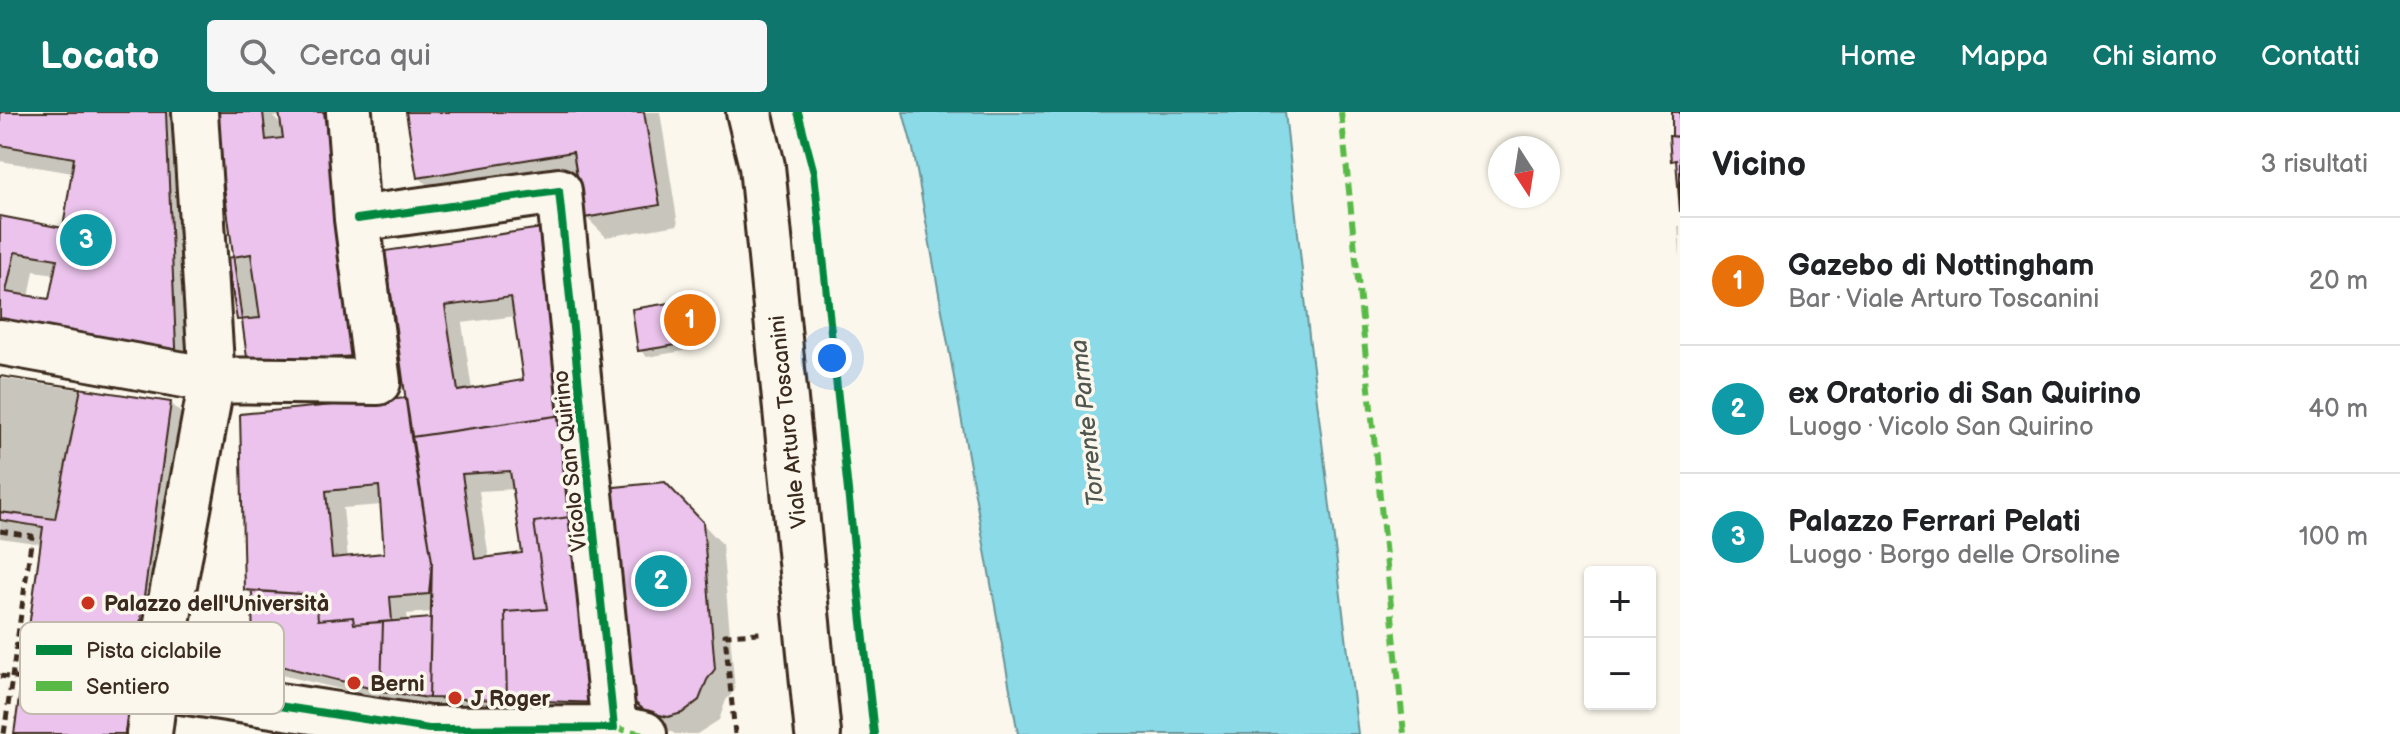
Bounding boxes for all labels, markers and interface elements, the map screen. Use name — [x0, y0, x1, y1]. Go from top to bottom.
search box — [207, 20, 767, 92]
text: Locato — [40, 34, 159, 79]
icon: search — [235, 34, 279, 78]
text: Cerca qui — [299, 38, 431, 74]
text: Home — [1840, 40, 1916, 73]
text: Mappa — [1960, 40, 2048, 73]
text: Chi siamo — [2092, 40, 2217, 73]
text: Contatti — [2261, 40, 2360, 73]
north arrow — [1488, 136, 1560, 208]
text: Vicino — [1712, 144, 1806, 185]
text: 3 risultati — [2260, 149, 2368, 180]
pin: 3 — [60, 210, 112, 270]
text: Gazebo di Nottingham — [1788, 248, 2094, 284]
text: 1 — [1733, 266, 1743, 297]
text: 20 m — [2309, 266, 2368, 297]
text: Bar · Viale Arturo Toscanini — [1788, 284, 2099, 315]
pin: 1 — [664, 290, 716, 350]
street label: Viale Arturo Toscanini — [764, 314, 813, 530]
your location — [812, 338, 852, 378]
water label: Torrente Parma — [1064, 338, 1111, 508]
street label: Vicolo San Quirino — [548, 369, 593, 553]
text: ex Oratorio di San Quirino — [1788, 376, 2141, 412]
text: 2 — [1730, 394, 1746, 425]
text: 40 m — [2308, 394, 2368, 425]
text: Luogo · Vicolo San Quirino — [1788, 412, 2094, 443]
text: Palazzo Ferrari Pelati — [1788, 504, 2081, 540]
text: 3 — [1730, 522, 1746, 553]
text: 100 m — [2299, 522, 2368, 553]
text: Luogo · Borgo delle Orsoline — [1788, 540, 2120, 571]
pin: 2 — [635, 551, 687, 611]
map controls — [1584, 566, 1656, 710]
button: + — [1584, 566, 1656, 638]
place label: Palazzo dell'Università — [104, 591, 329, 618]
marker: Palazzo dell'Università — [79, 594, 97, 612]
legend — [20, 622, 284, 714]
text: Pista ciclabile — [86, 638, 221, 665]
button: − — [1584, 638, 1656, 710]
place label: Berni — [370, 671, 425, 698]
text: Sentiero — [86, 674, 170, 701]
marker: Berni — [345, 674, 363, 692]
place label: J Roger — [471, 686, 551, 713]
marker: J Roger — [446, 689, 464, 707]

